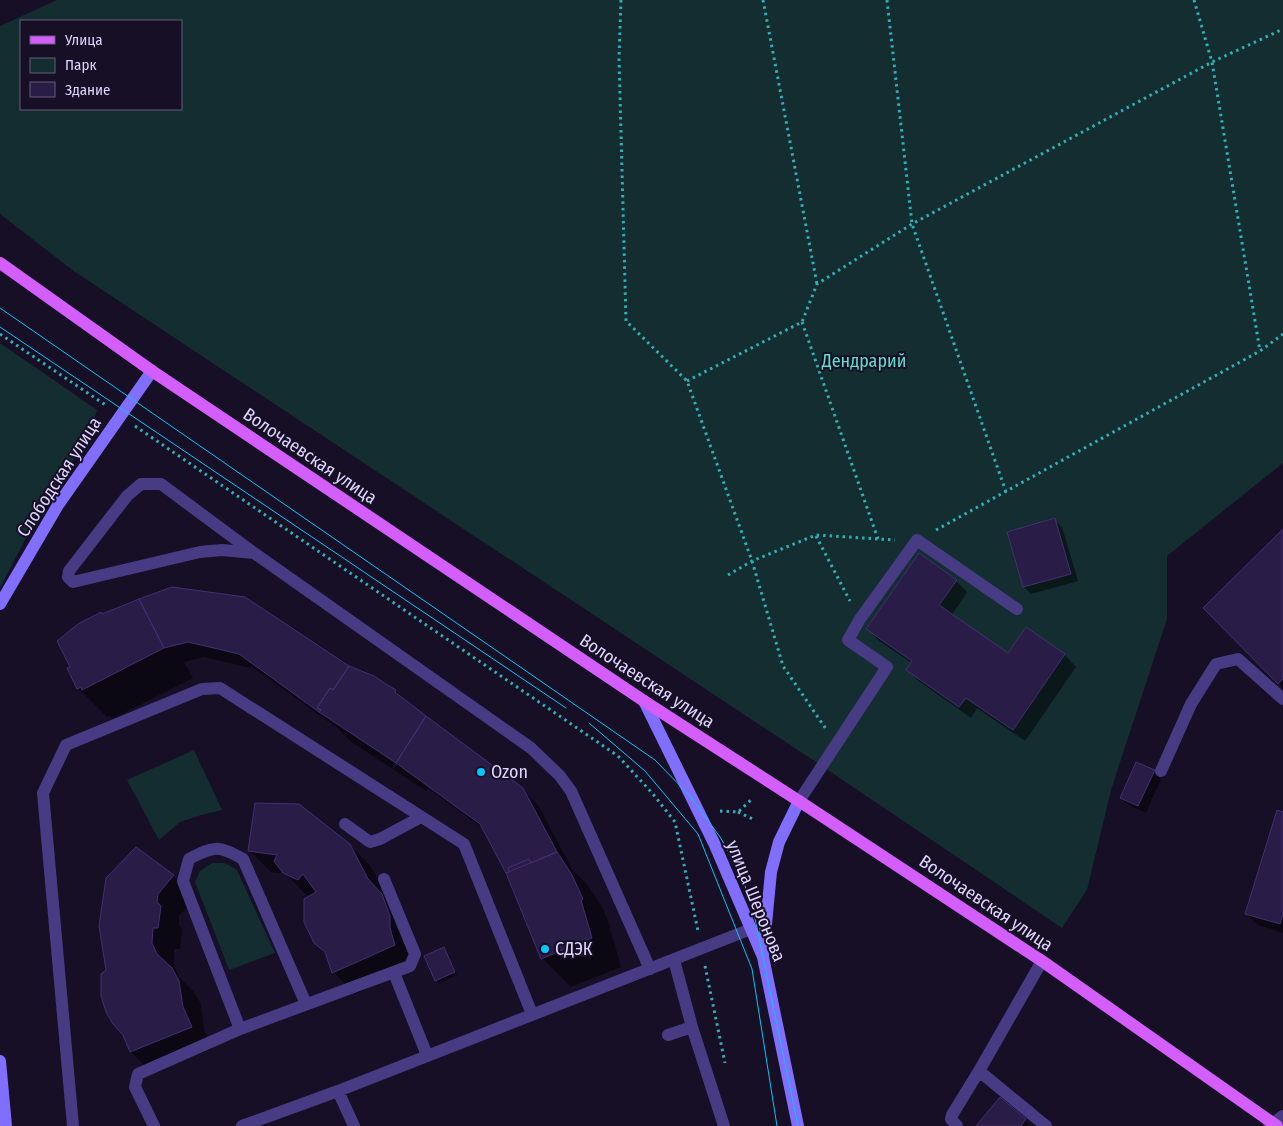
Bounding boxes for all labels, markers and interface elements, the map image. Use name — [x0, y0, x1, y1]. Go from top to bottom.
legend — [20, 20, 182, 110]
text: Улица — [64, 31, 103, 49]
text: Парк — [65, 56, 96, 74]
text: Здание — [65, 81, 111, 99]
park label: Дендрарий — [821, 350, 906, 372]
street label: Волочаевская улица — [239, 403, 381, 509]
street label: Слободская улица — [12, 413, 106, 541]
street label: Волочаевская улица — [575, 629, 719, 733]
place label: Ozon — [491, 761, 528, 783]
marker: Ozon — [475, 766, 487, 778]
street label: улица Шеронова — [722, 837, 790, 965]
street label: Волочаевская улица — [915, 850, 1057, 956]
place label: СДЭК — [555, 938, 593, 960]
marker: СДЭК — [539, 943, 551, 955]

